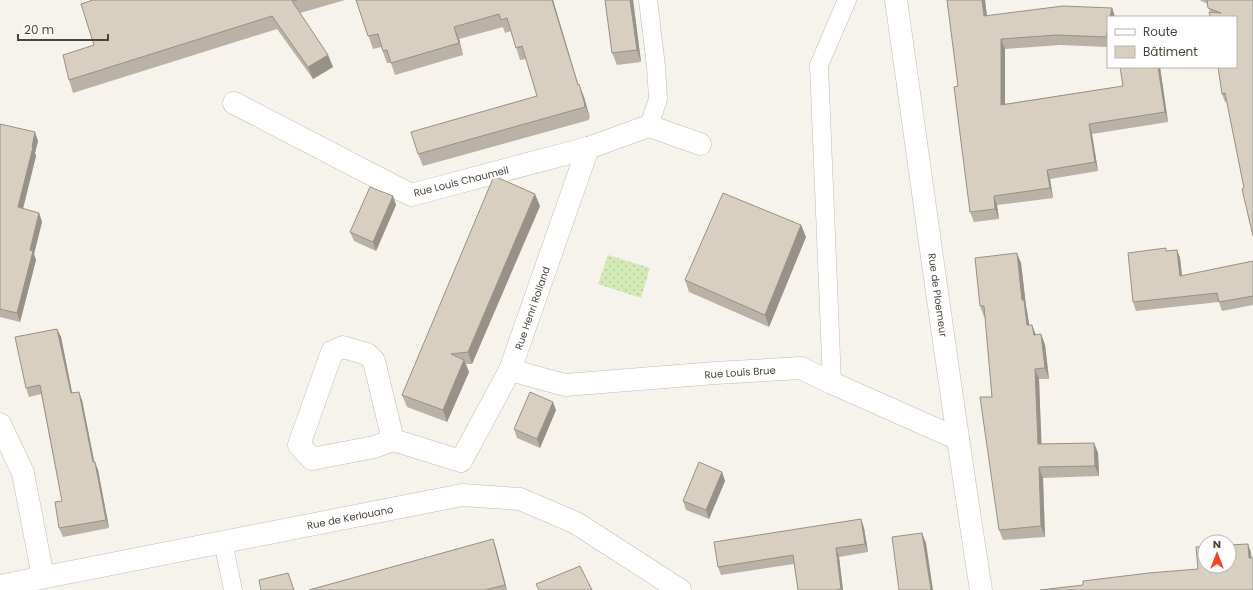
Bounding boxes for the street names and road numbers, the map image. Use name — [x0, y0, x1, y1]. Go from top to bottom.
street label: Rue Louis Chaumeil — [412, 162, 510, 201]
street label: Rue de Ploemeur — [924, 252, 951, 338]
street label: Rue Henri Rolland — [511, 265, 554, 352]
street label: Rue Louis Brue — [704, 363, 776, 382]
street label: Rue de Kerlouano — [306, 502, 395, 533]

